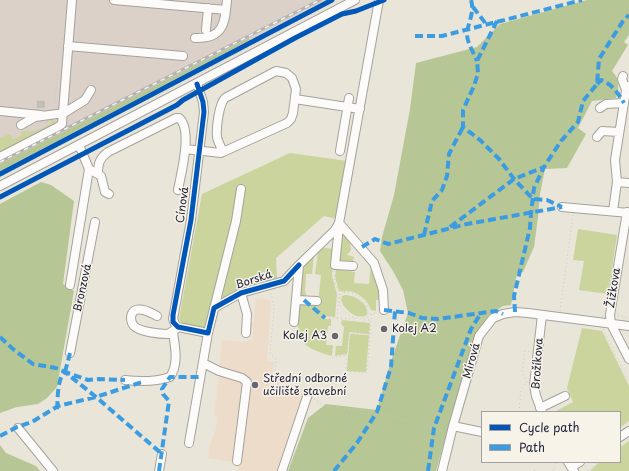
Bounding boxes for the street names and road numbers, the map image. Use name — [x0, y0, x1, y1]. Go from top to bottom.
street label: Cínová — [174, 186, 192, 224]
street label: Bronzová — [71, 263, 95, 313]
street label: Žižkova — [604, 267, 624, 309]
street label: Borská — [234, 268, 274, 292]
street label: Brožíkova — [530, 338, 546, 390]
street label: Mírová — [461, 342, 483, 380]

